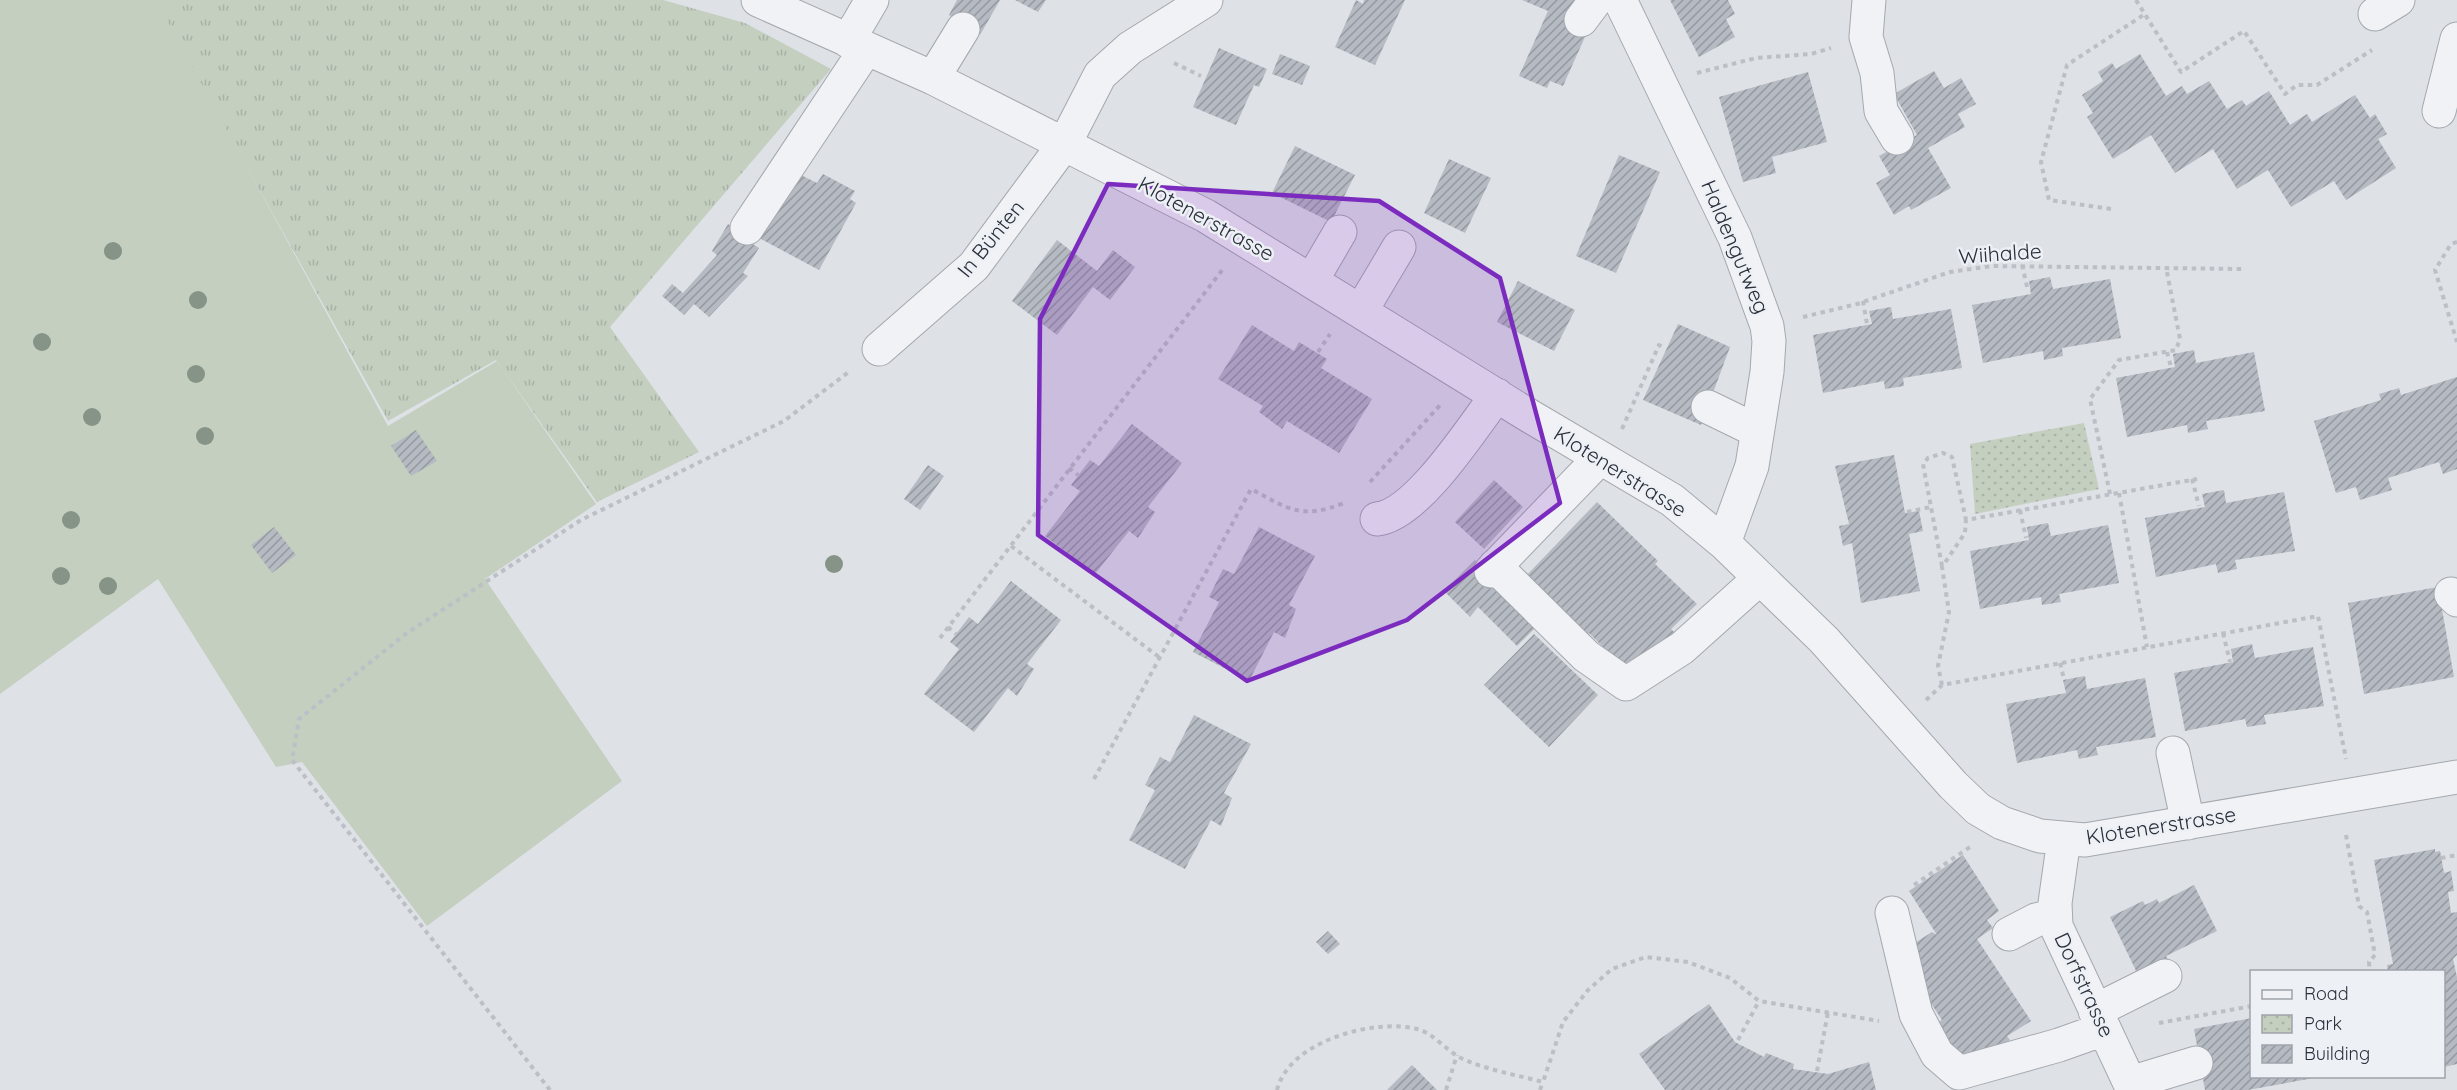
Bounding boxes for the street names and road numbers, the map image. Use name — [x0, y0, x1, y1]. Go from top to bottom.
street label: Klotenerstrasse — [1134, 170, 1279, 266]
street label: Haldengutweg — [1696, 176, 1776, 317]
street label: In Bünten — [951, 194, 1029, 282]
street label: Wiihalde — [1958, 237, 2042, 269]
street label: Klotenerstrasse — [1549, 420, 1692, 522]
street label: Klotenerstrasse — [2084, 800, 2238, 850]
street label: Dorfstrasse — [2049, 928, 2121, 1041]

